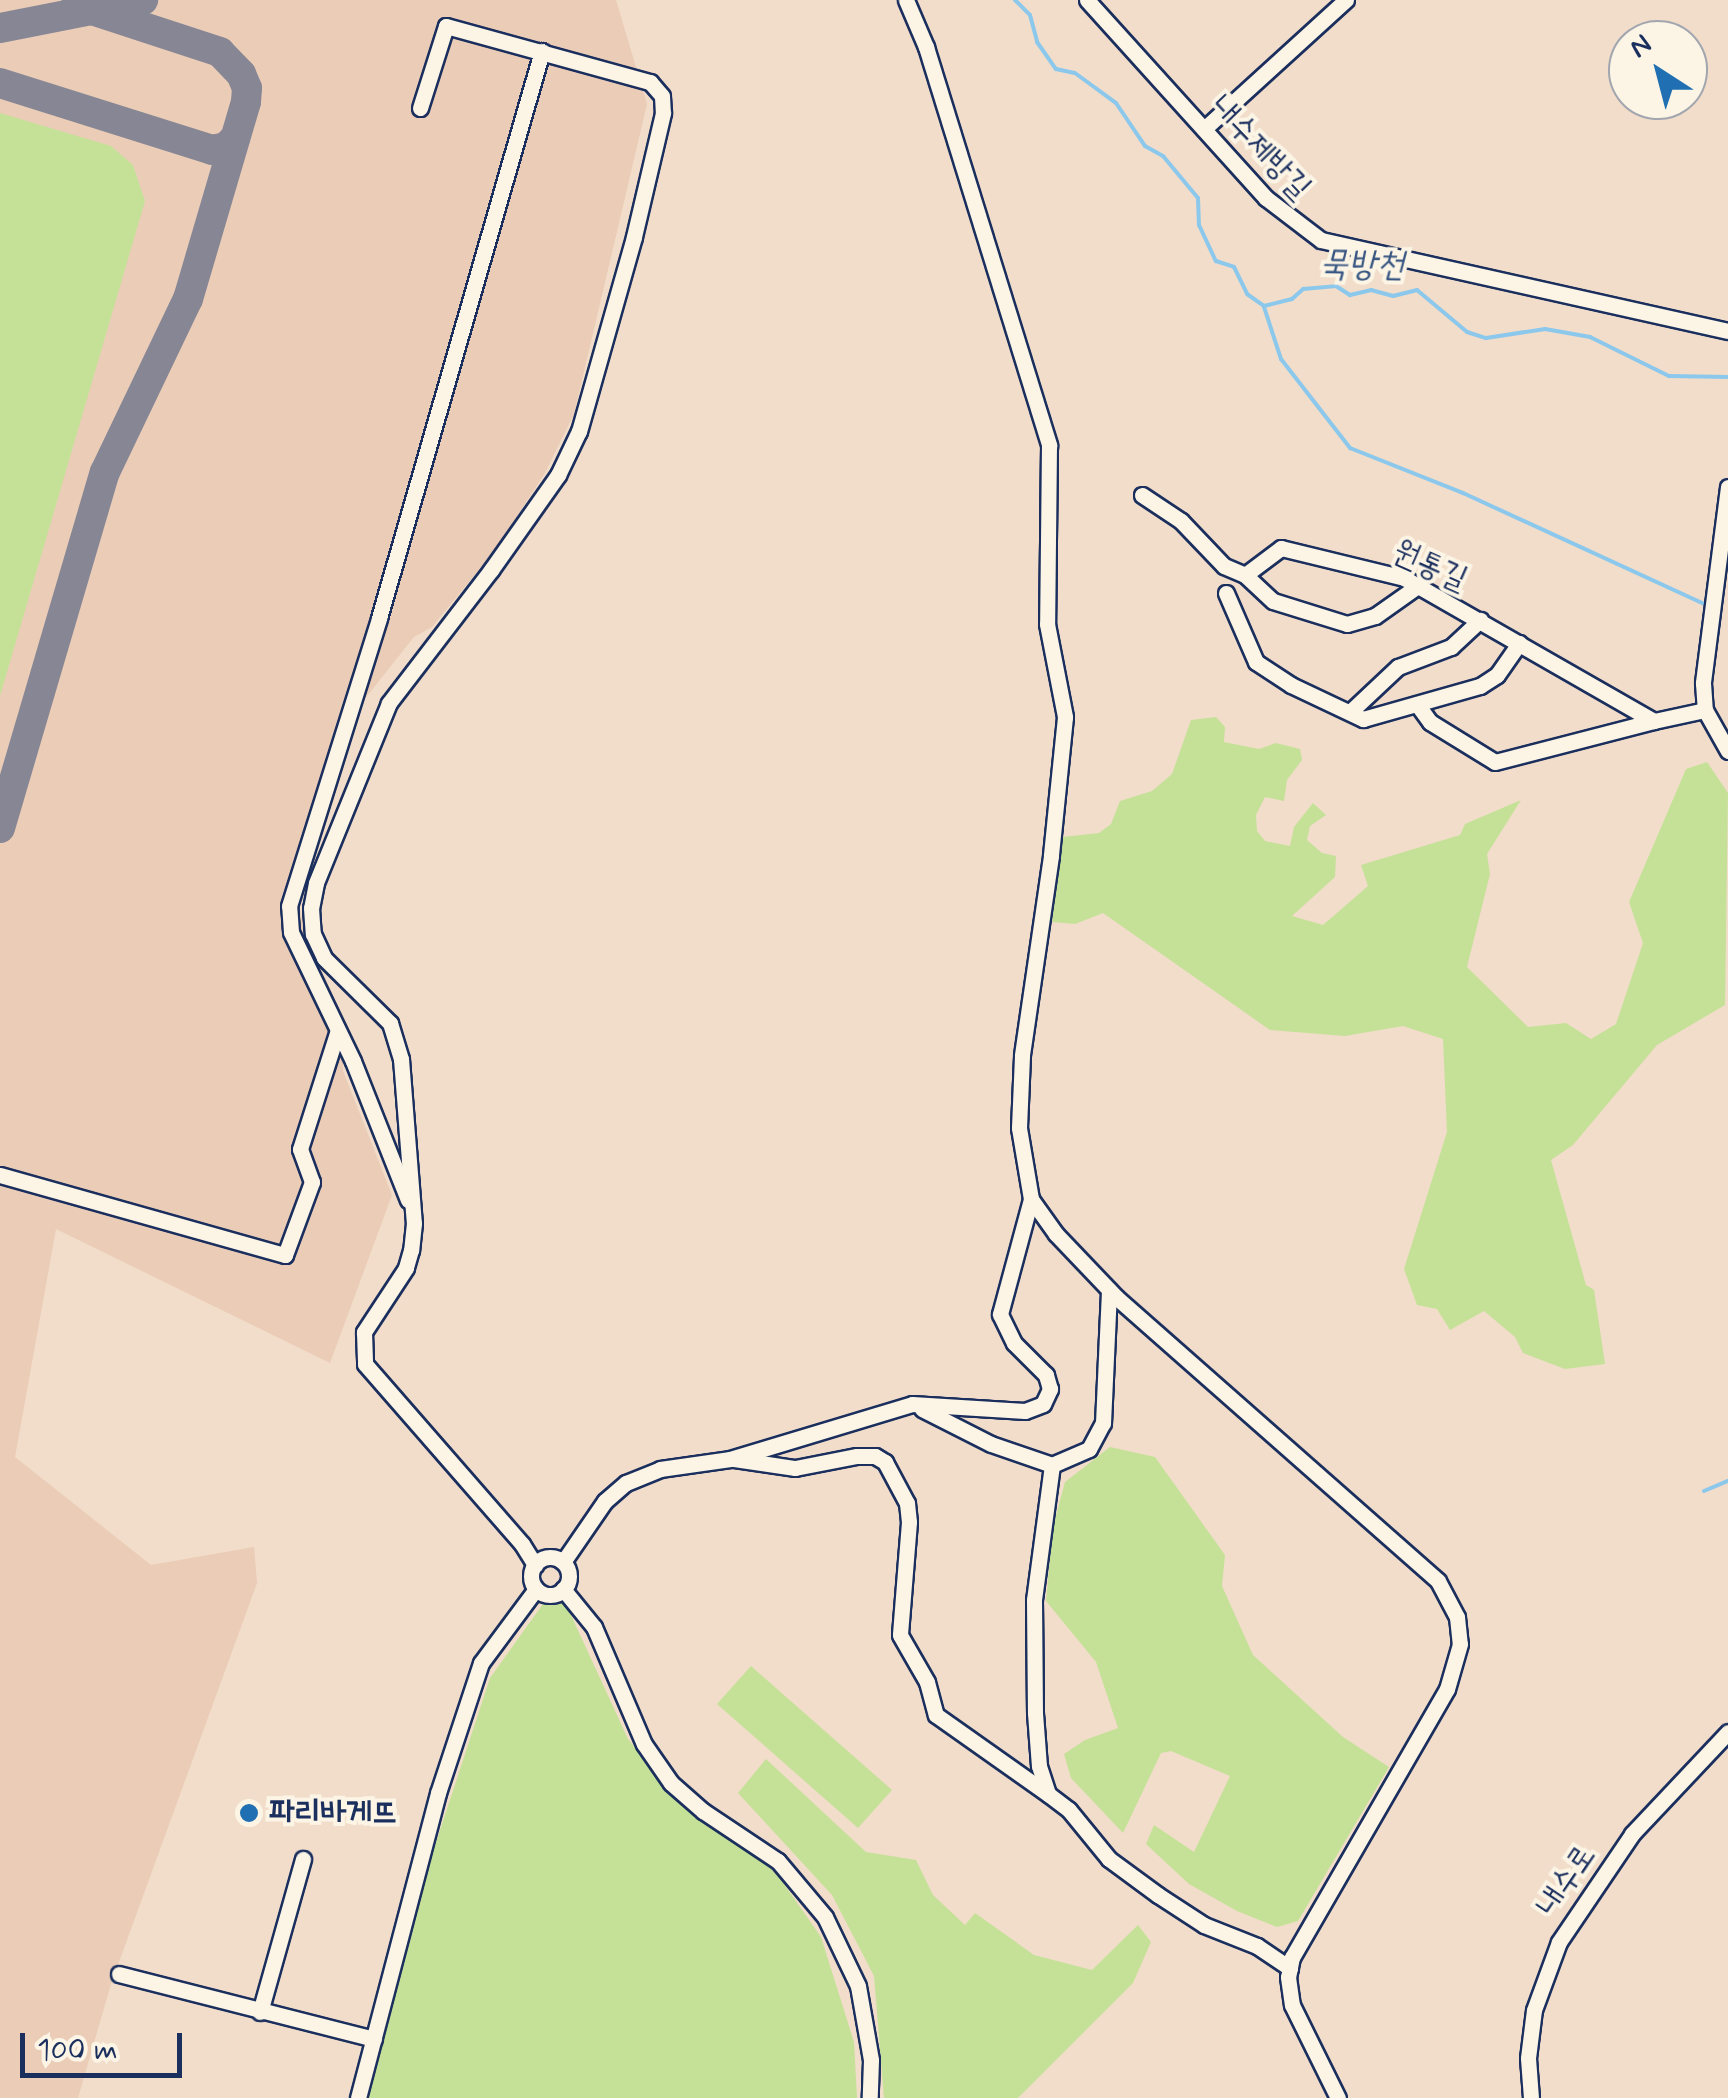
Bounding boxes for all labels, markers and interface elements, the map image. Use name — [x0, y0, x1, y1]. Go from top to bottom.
north arrow — [1608, 20, 1708, 120]
text: N — [1623, 26, 1660, 67]
street label: 내수제방길 — [1201, 88, 1319, 208]
water label: 묵방천 — [1319, 243, 1405, 287]
street label: 원통길 — [1387, 533, 1473, 599]
place label: 파리바게뜨 — [269, 1794, 398, 1832]
marker: 파리바게뜨 — [238, 1802, 260, 1824]
street label: 내수로 — [1529, 1838, 1605, 1924]
scale bar — [25, 2013, 188, 2075]
text: 100 m — [37, 2031, 118, 2070]

